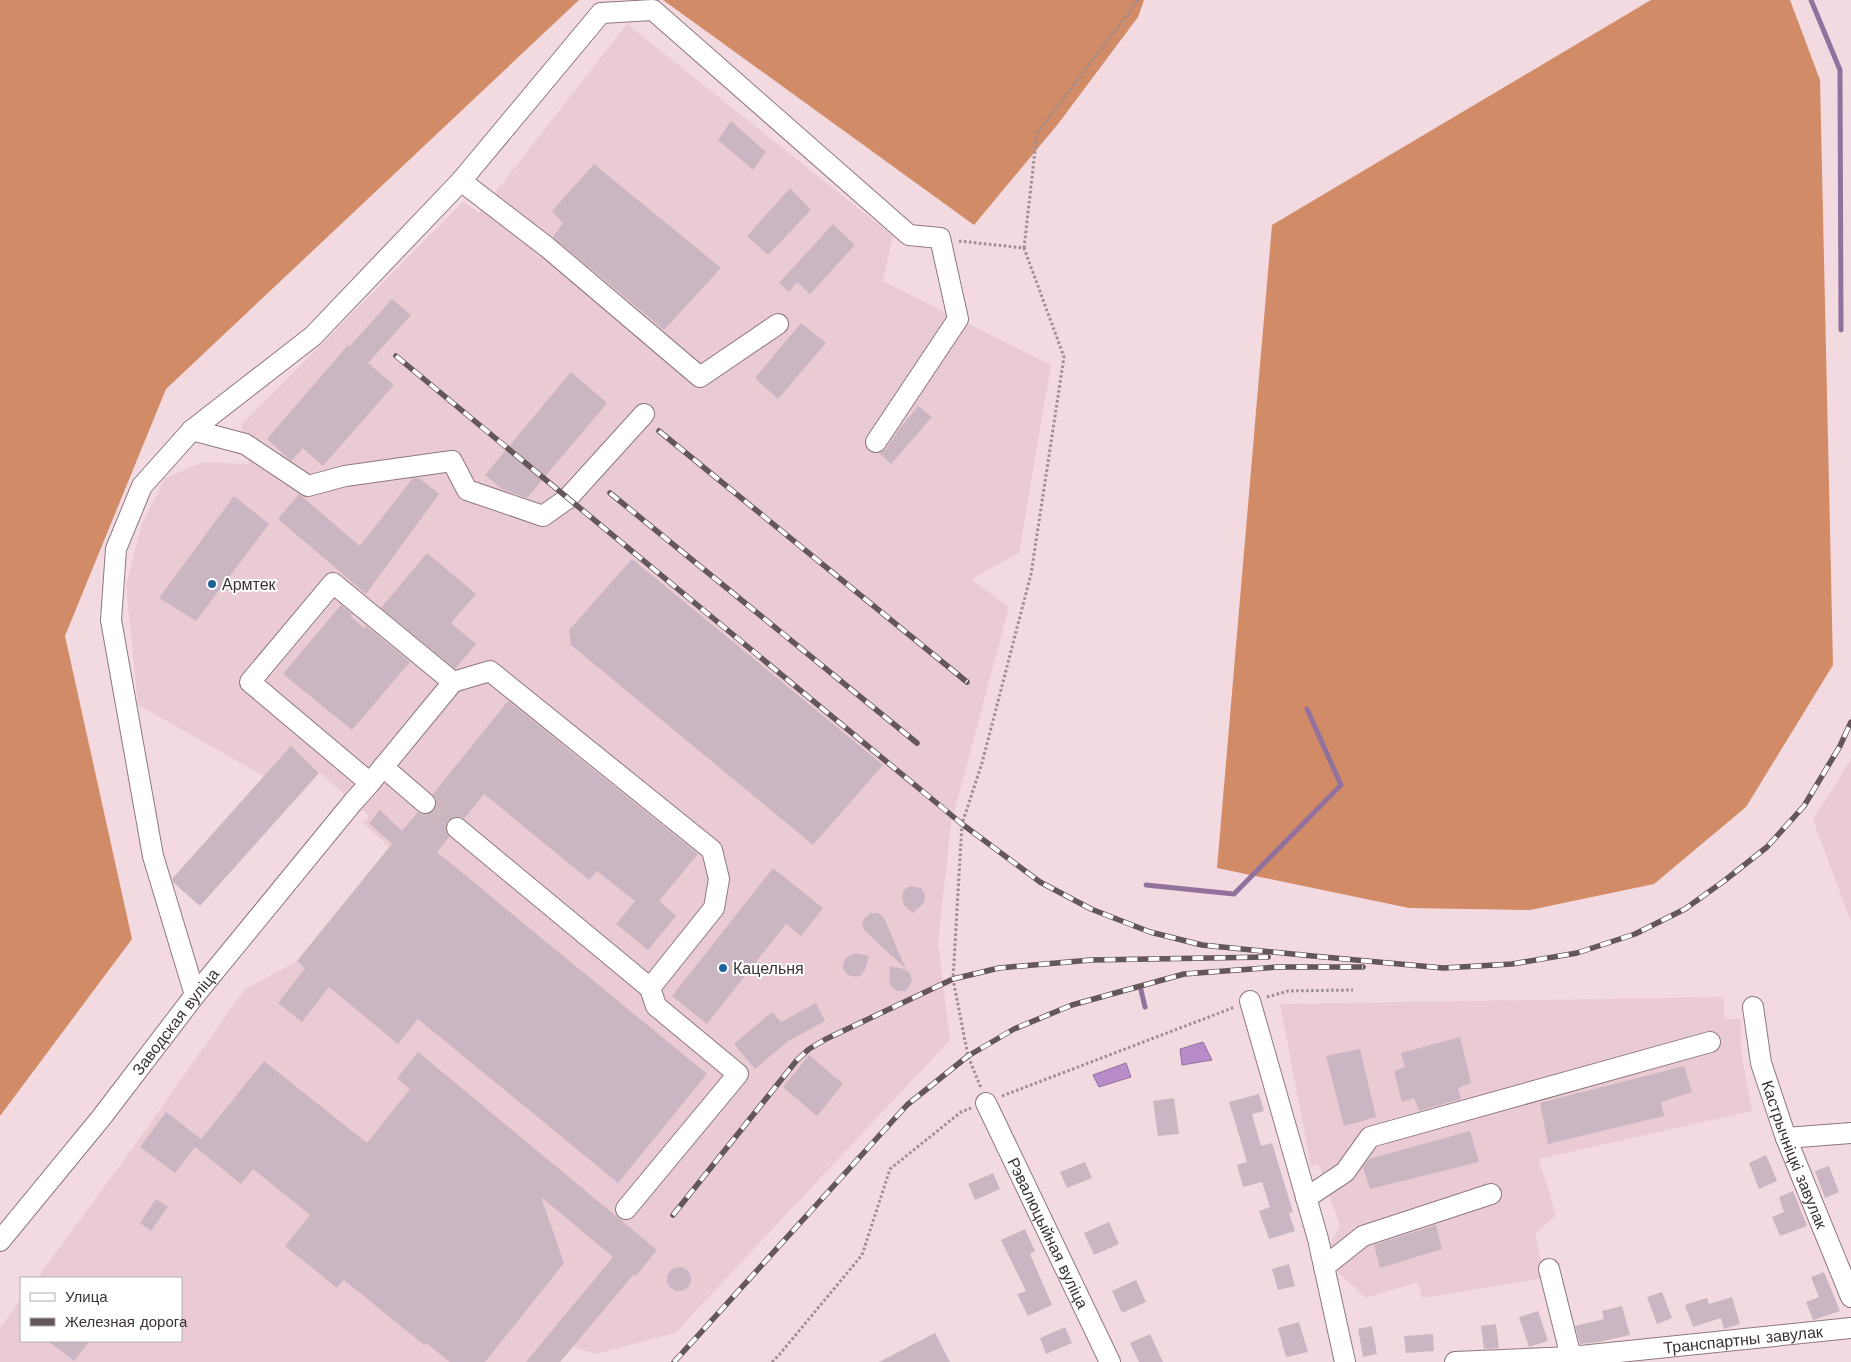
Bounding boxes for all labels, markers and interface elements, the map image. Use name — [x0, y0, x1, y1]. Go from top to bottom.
place label: Армтек — [222, 575, 277, 594]
marker: Армтек — [206, 578, 218, 590]
place label: Кацельня — [733, 959, 804, 978]
marker: Кацельня — [717, 962, 729, 974]
street label: Заводская вуліца — [128, 964, 223, 1079]
street label: Кастрычніцкі завулак — [1758, 1078, 1832, 1232]
street label: Рэвалюцыйная вуліца — [1004, 1154, 1092, 1312]
legend — [20, 1277, 182, 1342]
text: Улица — [65, 1288, 108, 1306]
text: Железная дорога — [65, 1313, 188, 1331]
street label: Транспартны завулак — [1662, 1321, 1825, 1357]

